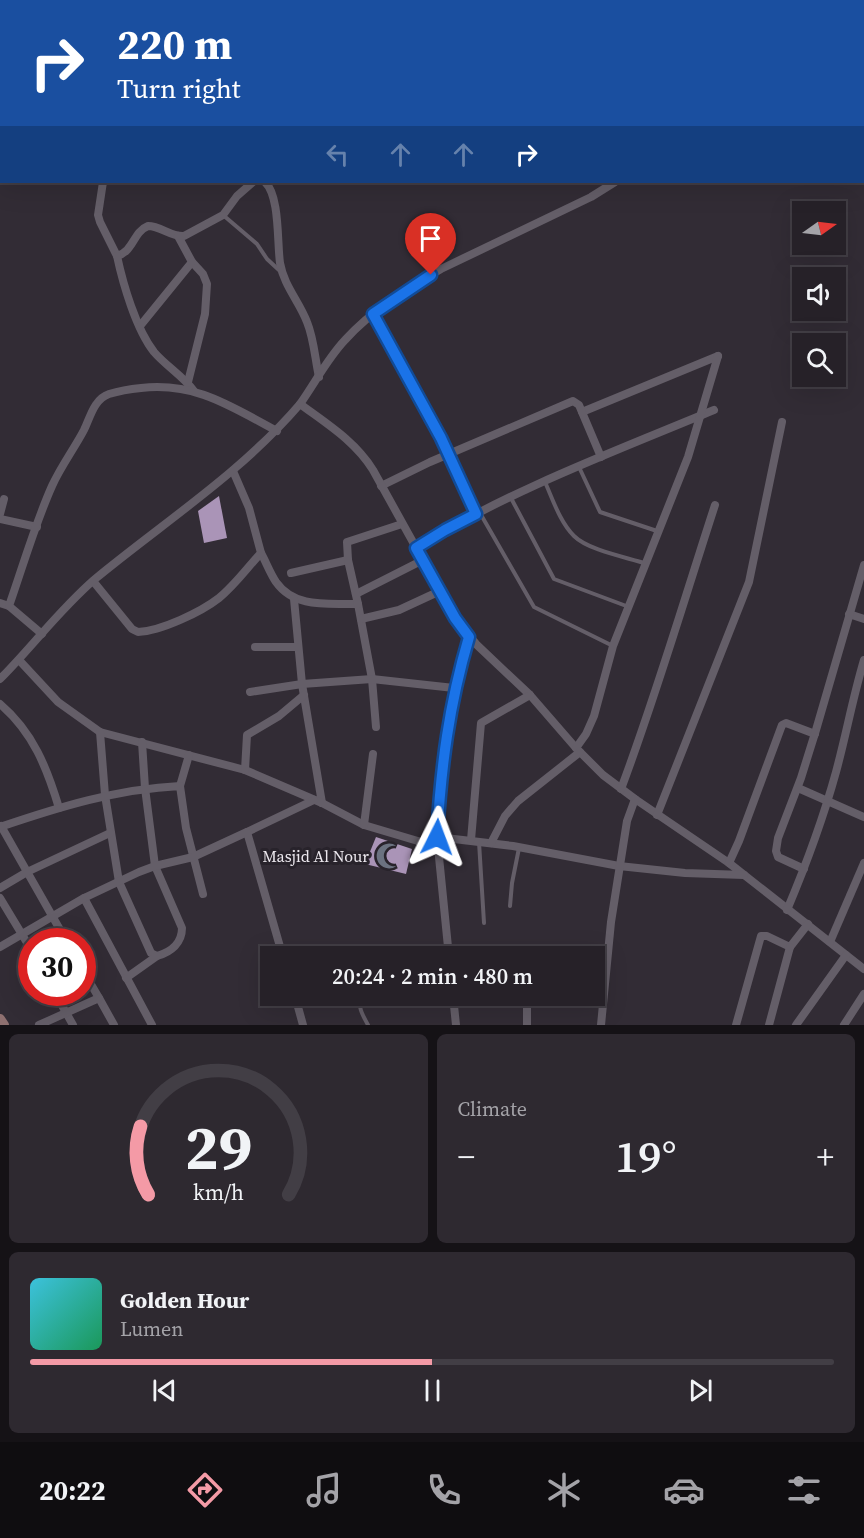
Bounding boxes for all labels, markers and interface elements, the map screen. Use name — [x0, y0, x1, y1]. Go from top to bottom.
text: 220 m — [117, 15, 232, 73]
icon: right — [18, 24, 96, 102]
text: Turn right — [117, 70, 241, 107]
icon: left — [321, 138, 354, 171]
icon: ahead — [384, 138, 417, 171]
icon: ahead — [447, 138, 480, 171]
icon: right — [510, 138, 543, 171]
north arrow — [792, 201, 846, 255]
map controls — [792, 201, 846, 387]
pin — [405, 213, 456, 275]
icon: arrive — [414, 222, 447, 255]
button: sound — [792, 267, 846, 321]
button: search — [792, 333, 846, 387]
position arrow — [405, 805, 469, 869]
mosque icon: Masjid Al Nour — [374, 841, 404, 871]
place label: Masjid Al Nour — [262, 845, 369, 867]
speed limit sign: 30 — [18, 928, 96, 1006]
text: 20:24 · 2 min · 480 m — [332, 961, 533, 991]
text: Climate — [458, 1095, 527, 1123]
text: 29 — [184, 1104, 252, 1190]
text: 19° — [615, 1125, 677, 1187]
text: − — [458, 1134, 475, 1179]
text: + — [817, 1134, 834, 1179]
text: km/h — [193, 1179, 244, 1208]
text: Golden Hour — [120, 1285, 249, 1315]
text: Lumen — [120, 1315, 183, 1343]
icon: previous — [148, 1374, 181, 1407]
icon: pause — [416, 1374, 449, 1407]
icon: next — [684, 1374, 717, 1407]
icon: directions — [184, 1469, 226, 1511]
icon: music — [303, 1469, 345, 1511]
icon: phone — [423, 1469, 465, 1511]
icon: climate — [543, 1469, 585, 1511]
icon: car — [663, 1469, 705, 1511]
icon: filters — [783, 1469, 825, 1511]
text: 20:22 — [39, 1472, 106, 1509]

